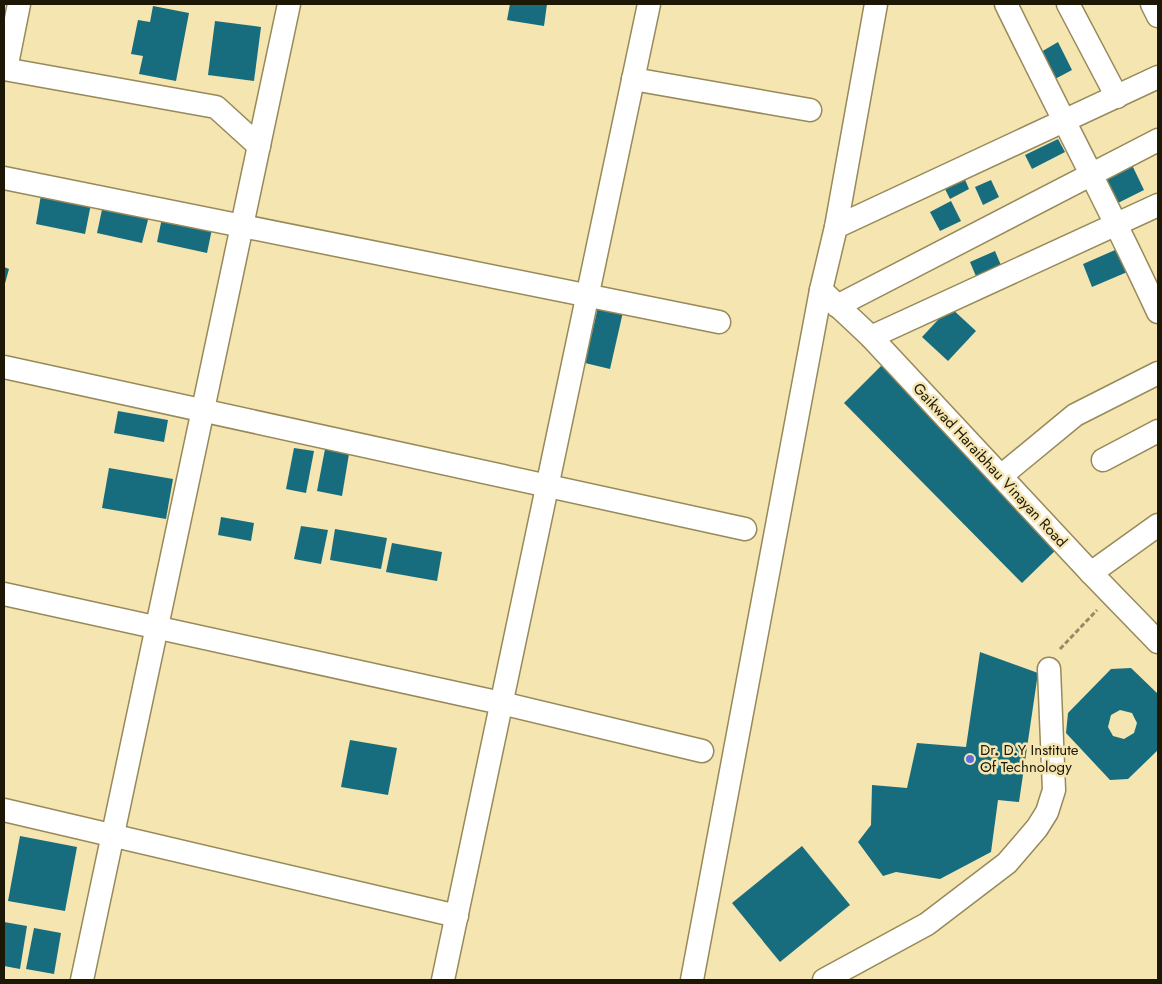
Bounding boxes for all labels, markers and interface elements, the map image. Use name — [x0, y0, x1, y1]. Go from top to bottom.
street label: Gaikwad Haraibhau Vinayan Road — [908, 378, 1072, 552]
place label: Dr. D.Y Institute Of Technology — [980, 739, 1079, 778]
marker: Dr. D.Y Institute Of Technology — [964, 753, 976, 765]

